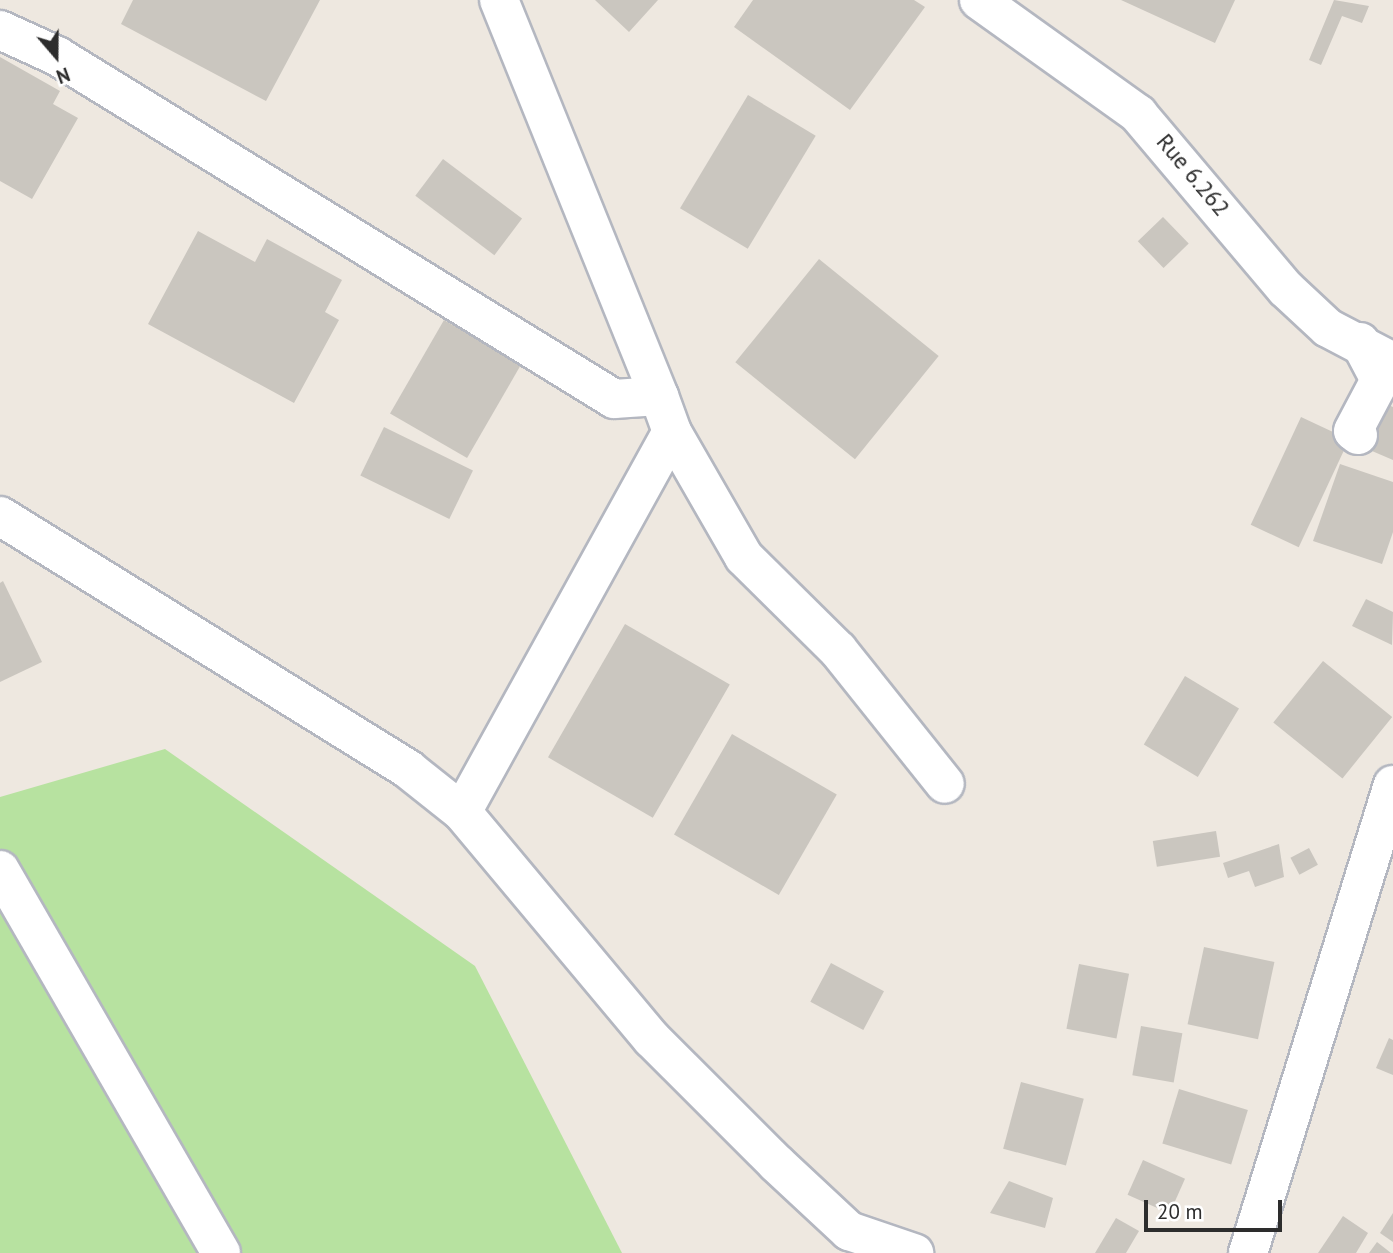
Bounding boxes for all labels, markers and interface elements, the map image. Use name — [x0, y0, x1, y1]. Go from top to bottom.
north arrow — [21, 21, 91, 91]
text: N — [53, 62, 73, 89]
street label: Rue 6.262 — [1151, 128, 1235, 222]
scale bar — [1148, 1186, 1286, 1230]
text: 20 m — [1157, 1198, 1203, 1225]

